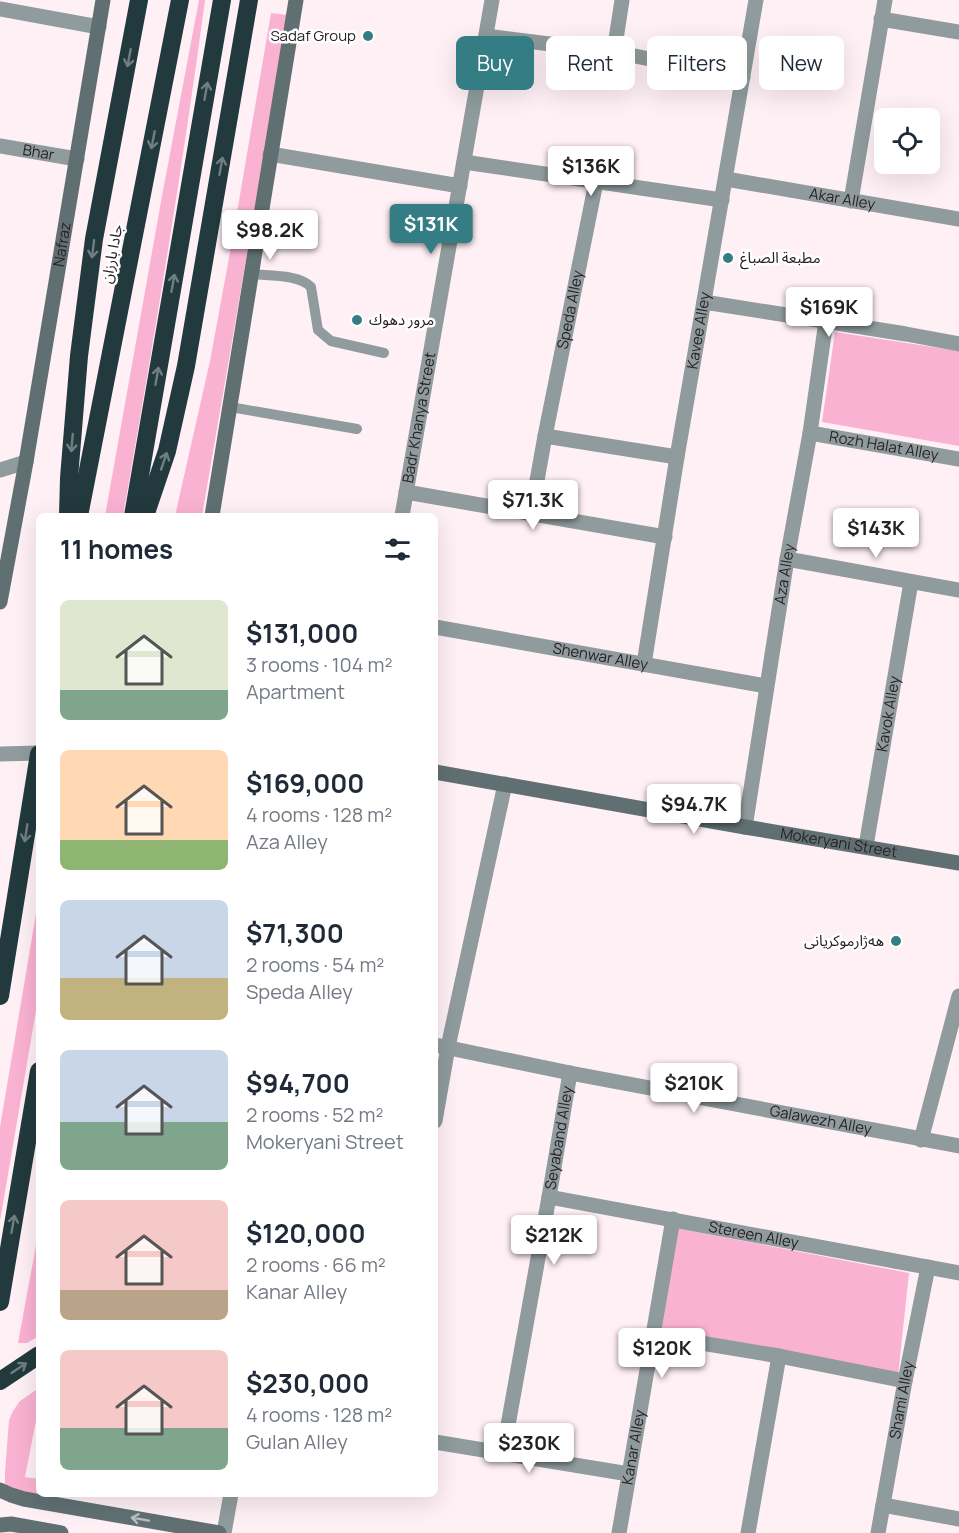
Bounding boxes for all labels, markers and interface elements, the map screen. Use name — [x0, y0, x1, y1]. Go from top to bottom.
place label: Sadaf Group — [270, 25, 356, 46]
marker: Sadaf Group — [361, 29, 375, 43]
chip: Buy — [456, 36, 534, 90]
chip: Rent — [546, 36, 635, 90]
chip: Filters — [647, 36, 747, 90]
chip: New — [759, 36, 844, 90]
one-way arrow — [123, 47, 134, 67]
one-way arrow — [201, 82, 212, 102]
map controls — [874, 108, 940, 174]
button: locate — [874, 108, 940, 174]
one-way arrow — [147, 130, 158, 149]
street label: Bhar — [21, 139, 57, 165]
pin: $136K — [549, 146, 633, 197]
text: $136K — [562, 152, 620, 179]
one-way arrow — [215, 157, 226, 177]
street label: Akar Alley — [808, 182, 877, 214]
pin: $131K — [389, 204, 473, 255]
pin: $98.2K — [221, 210, 319, 261]
text: $131K — [404, 210, 458, 237]
text: $98.2K — [236, 216, 304, 243]
street label: Nafraz — [48, 220, 76, 268]
street label: جادا بارزان — [95, 222, 128, 285]
one-way arrow — [87, 239, 98, 259]
place label: مطبعة الصباغ — [740, 247, 821, 270]
marker: مطبعة الصباغ — [721, 251, 735, 265]
street label: Speda Alley — [552, 268, 588, 351]
one-way arrow — [168, 274, 179, 294]
pin: $169K — [787, 287, 871, 338]
street label: Kavee Alley — [681, 290, 715, 371]
text: $169K — [800, 293, 858, 320]
place label: مرور دهوك — [369, 309, 434, 330]
marker: مرور دهوك — [350, 313, 364, 327]
street label: Badr Khanya Street — [397, 350, 440, 485]
one-way arrow — [152, 366, 163, 386]
street label: Rozh Halat Alley — [828, 426, 940, 465]
one-way arrow — [66, 433, 77, 452]
one-way arrow — [159, 452, 170, 470]
pin: $71.3K — [484, 480, 582, 531]
text: $71.3K — [502, 486, 564, 513]
pin: $143K — [834, 508, 918, 559]
text: $143K — [847, 514, 905, 541]
text: 11 homes — [60, 531, 173, 567]
icon: filters — [381, 533, 414, 566]
street label: Aza Alley — [769, 542, 800, 606]
text: $131,000 — [246, 615, 358, 651]
icon: home — [108, 624, 180, 696]
street label: Shenwar Alley — [551, 637, 650, 675]
text: 3 rooms · 104 m² — [246, 651, 392, 678]
street label: Kavok Alley — [871, 674, 905, 753]
text: Apartment — [246, 678, 345, 705]
text: $169,000 — [246, 765, 364, 801]
icon: home — [108, 774, 180, 846]
pin: $94.7K — [645, 784, 743, 835]
text: $94.7K — [661, 790, 727, 817]
text: 4 rooms · 128 m² — [246, 801, 392, 828]
street label: Mokeryani Street — [779, 822, 899, 862]
one-way arrow — [21, 823, 32, 842]
text: Aza Alley — [246, 828, 328, 855]
text: $71,300 — [246, 915, 344, 951]
icon: home — [108, 924, 180, 996]
place label: ھەژارموکریانی — [804, 930, 884, 951]
marker: ھەژارموکریانی — [889, 934, 903, 948]
text: 2 rooms · 54 m² — [246, 951, 384, 978]
text: Speda Alley — [246, 978, 353, 1005]
pin: $210K — [652, 1063, 736, 1114]
text: $94,700 — [246, 1065, 350, 1101]
text: $210K — [664, 1069, 724, 1096]
icon: home — [108, 1074, 180, 1146]
street label: Seyaband Alley — [539, 1084, 578, 1191]
street label: Galawezh Alley — [768, 1100, 874, 1139]
text: 2 rooms · 52 m² — [246, 1101, 383, 1128]
text: Mokeryani Street — [246, 1128, 404, 1155]
one-way arrow — [8, 1214, 19, 1234]
text: $120,000 — [246, 1215, 366, 1251]
pin: $212K — [512, 1215, 596, 1266]
street label: Stereen Alley — [707, 1216, 801, 1253]
text: $212K — [525, 1221, 583, 1248]
icon: home — [108, 1224, 180, 1296]
text: 2 rooms · 66 m² — [246, 1251, 386, 1278]
text: Kanar Alley — [246, 1278, 347, 1305]
pin: $120K — [620, 1328, 704, 1379]
text: $120K — [632, 1334, 692, 1361]
street label: Shami Alley — [884, 1359, 919, 1441]
one-way arrow — [11, 1362, 27, 1374]
text: $230,000 — [246, 1365, 369, 1401]
icon: home — [108, 1374, 180, 1446]
text: 4 rooms · 128 m² — [246, 1401, 392, 1428]
street label: Kanar Alley — [616, 1408, 650, 1486]
pin: $230K — [487, 1423, 571, 1474]
text: Gulan Alley — [246, 1428, 348, 1455]
text: $230K — [498, 1429, 560, 1456]
one-way arrow — [131, 1513, 151, 1524]

